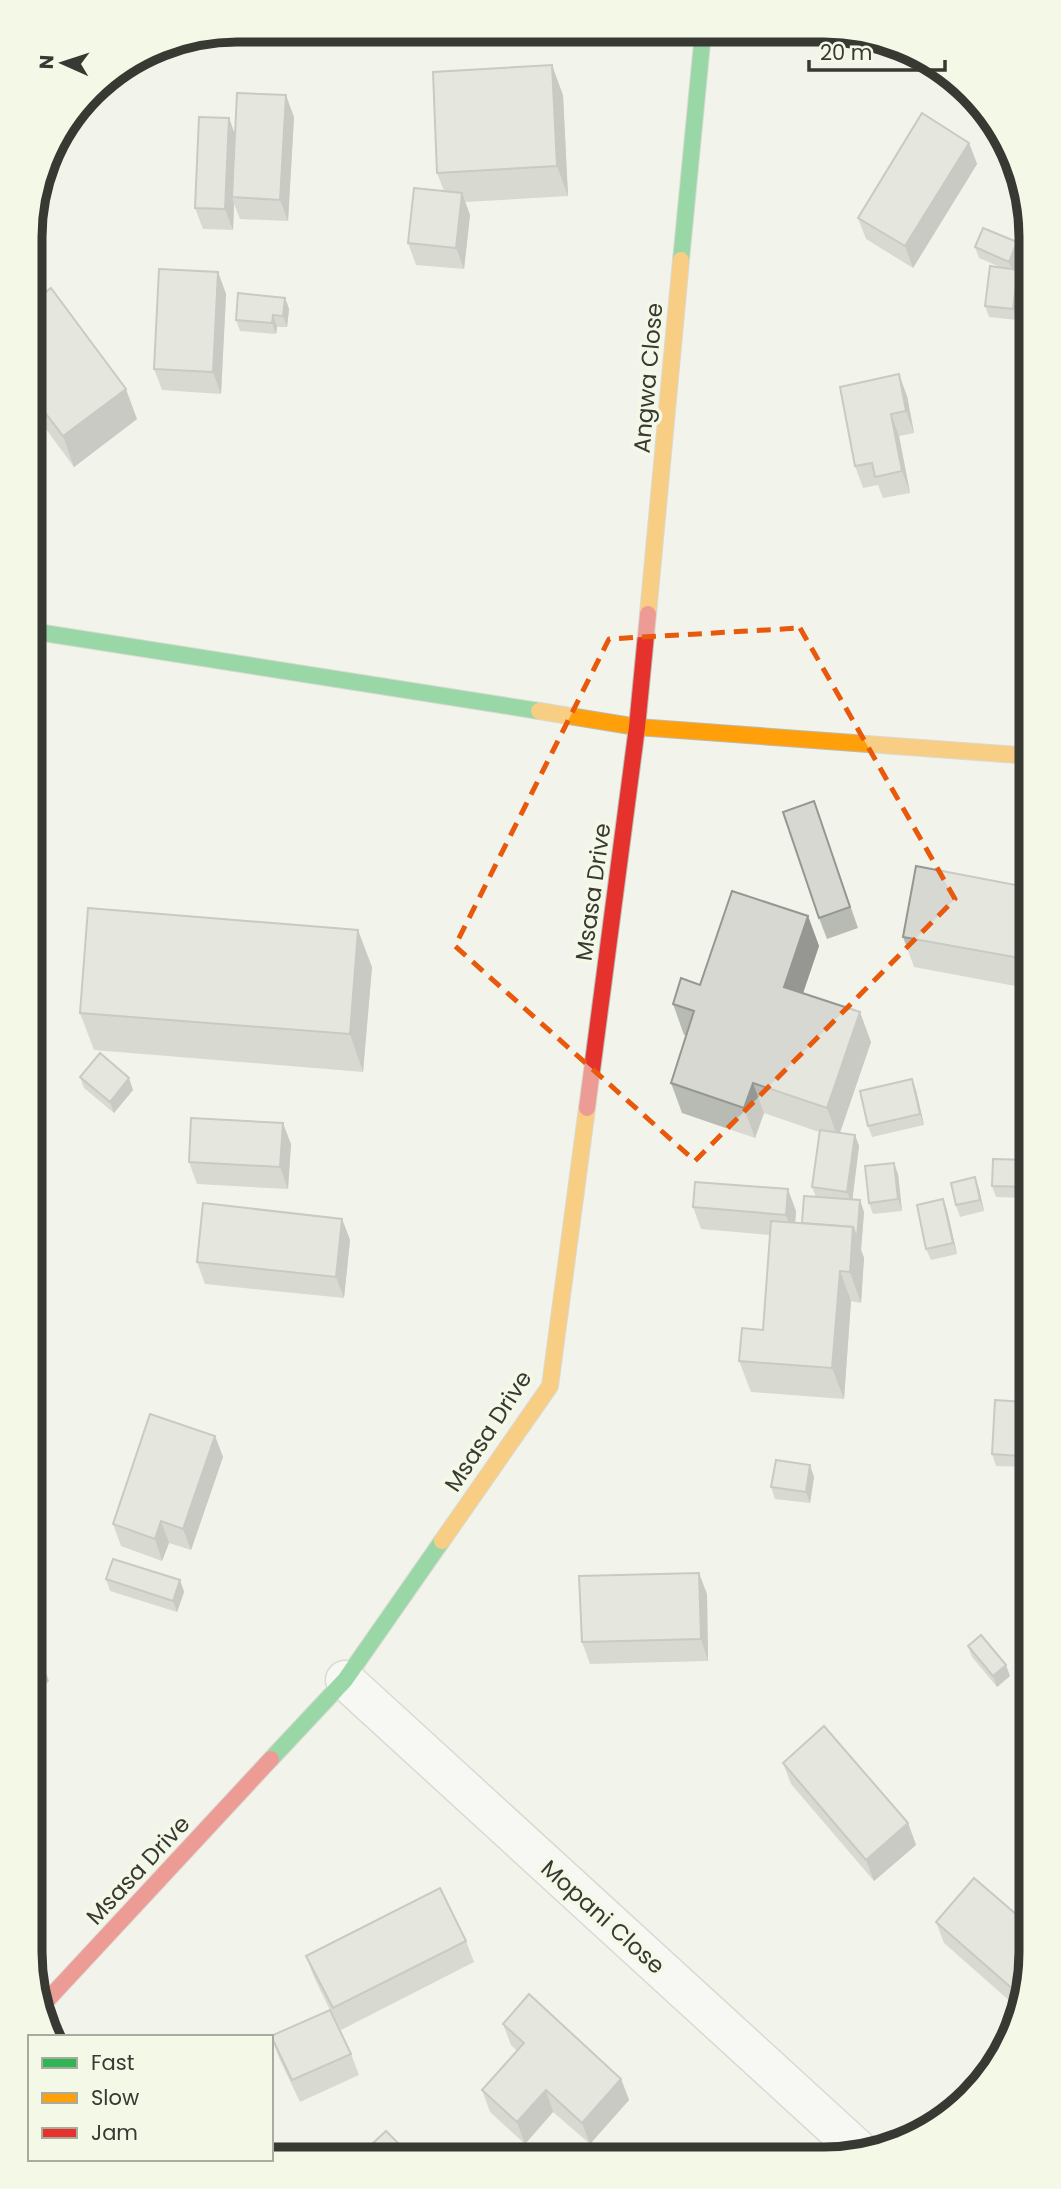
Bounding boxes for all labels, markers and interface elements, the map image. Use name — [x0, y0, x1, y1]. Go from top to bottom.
north arrow — [28, 28, 98, 98]
scale bar — [809, 28, 946, 72]
text: 20 m — [820, 38, 873, 67]
text: N — [33, 54, 60, 70]
street label: Angwa Close — [625, 302, 671, 454]
street label: Msasa Drive — [568, 821, 618, 963]
street label: Msasa Drive — [437, 1364, 539, 1498]
street label: Msasa Drive — [79, 1808, 197, 1932]
street label: Mopani Close — [534, 1853, 672, 1981]
legend — [28, 2035, 273, 2161]
text: Fast — [91, 2048, 134, 2077]
text: Slow — [91, 2083, 139, 2112]
text: Jam — [91, 2118, 138, 2147]

